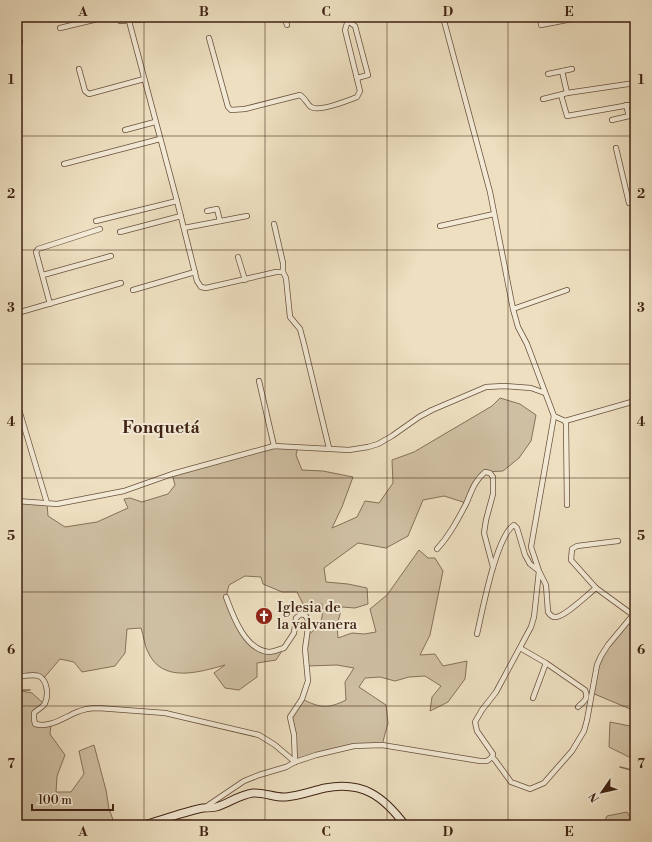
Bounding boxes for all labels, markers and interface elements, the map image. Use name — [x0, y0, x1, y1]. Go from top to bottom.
text: A — [77, 4, 88, 20]
text: B — [199, 4, 209, 20]
text: C — [321, 4, 331, 20]
text: D — [443, 4, 453, 20]
text: E — [564, 4, 574, 20]
text: 1 — [8, 72, 15, 88]
text: 1 — [638, 72, 645, 88]
text: 2 — [7, 186, 15, 202]
text: 2 — [637, 186, 645, 202]
text: 3 — [7, 300, 15, 316]
text: 3 — [637, 300, 645, 316]
text: 4 — [7, 414, 16, 430]
text: 4 — [637, 414, 646, 430]
district label: Fonquetá — [122, 417, 201, 439]
text: 5 — [7, 528, 15, 544]
text: 5 — [637, 528, 645, 544]
place label: Iglesia de la valvanera — [277, 598, 358, 634]
church icon: Iglesia de la valvanera — [254, 606, 274, 626]
text: 6 — [7, 642, 15, 658]
text: 6 — [637, 642, 645, 658]
text: 7 — [7, 756, 15, 772]
text: 7 — [637, 756, 645, 772]
north arrow — [582, 772, 622, 812]
scale bar — [32, 786, 113, 812]
text: N — [586, 789, 603, 805]
text: 100 m — [38, 793, 72, 808]
text: A — [77, 824, 88, 840]
text: B — [199, 824, 209, 840]
text: C — [321, 824, 331, 840]
text: D — [443, 824, 453, 840]
text: E — [564, 824, 574, 840]

